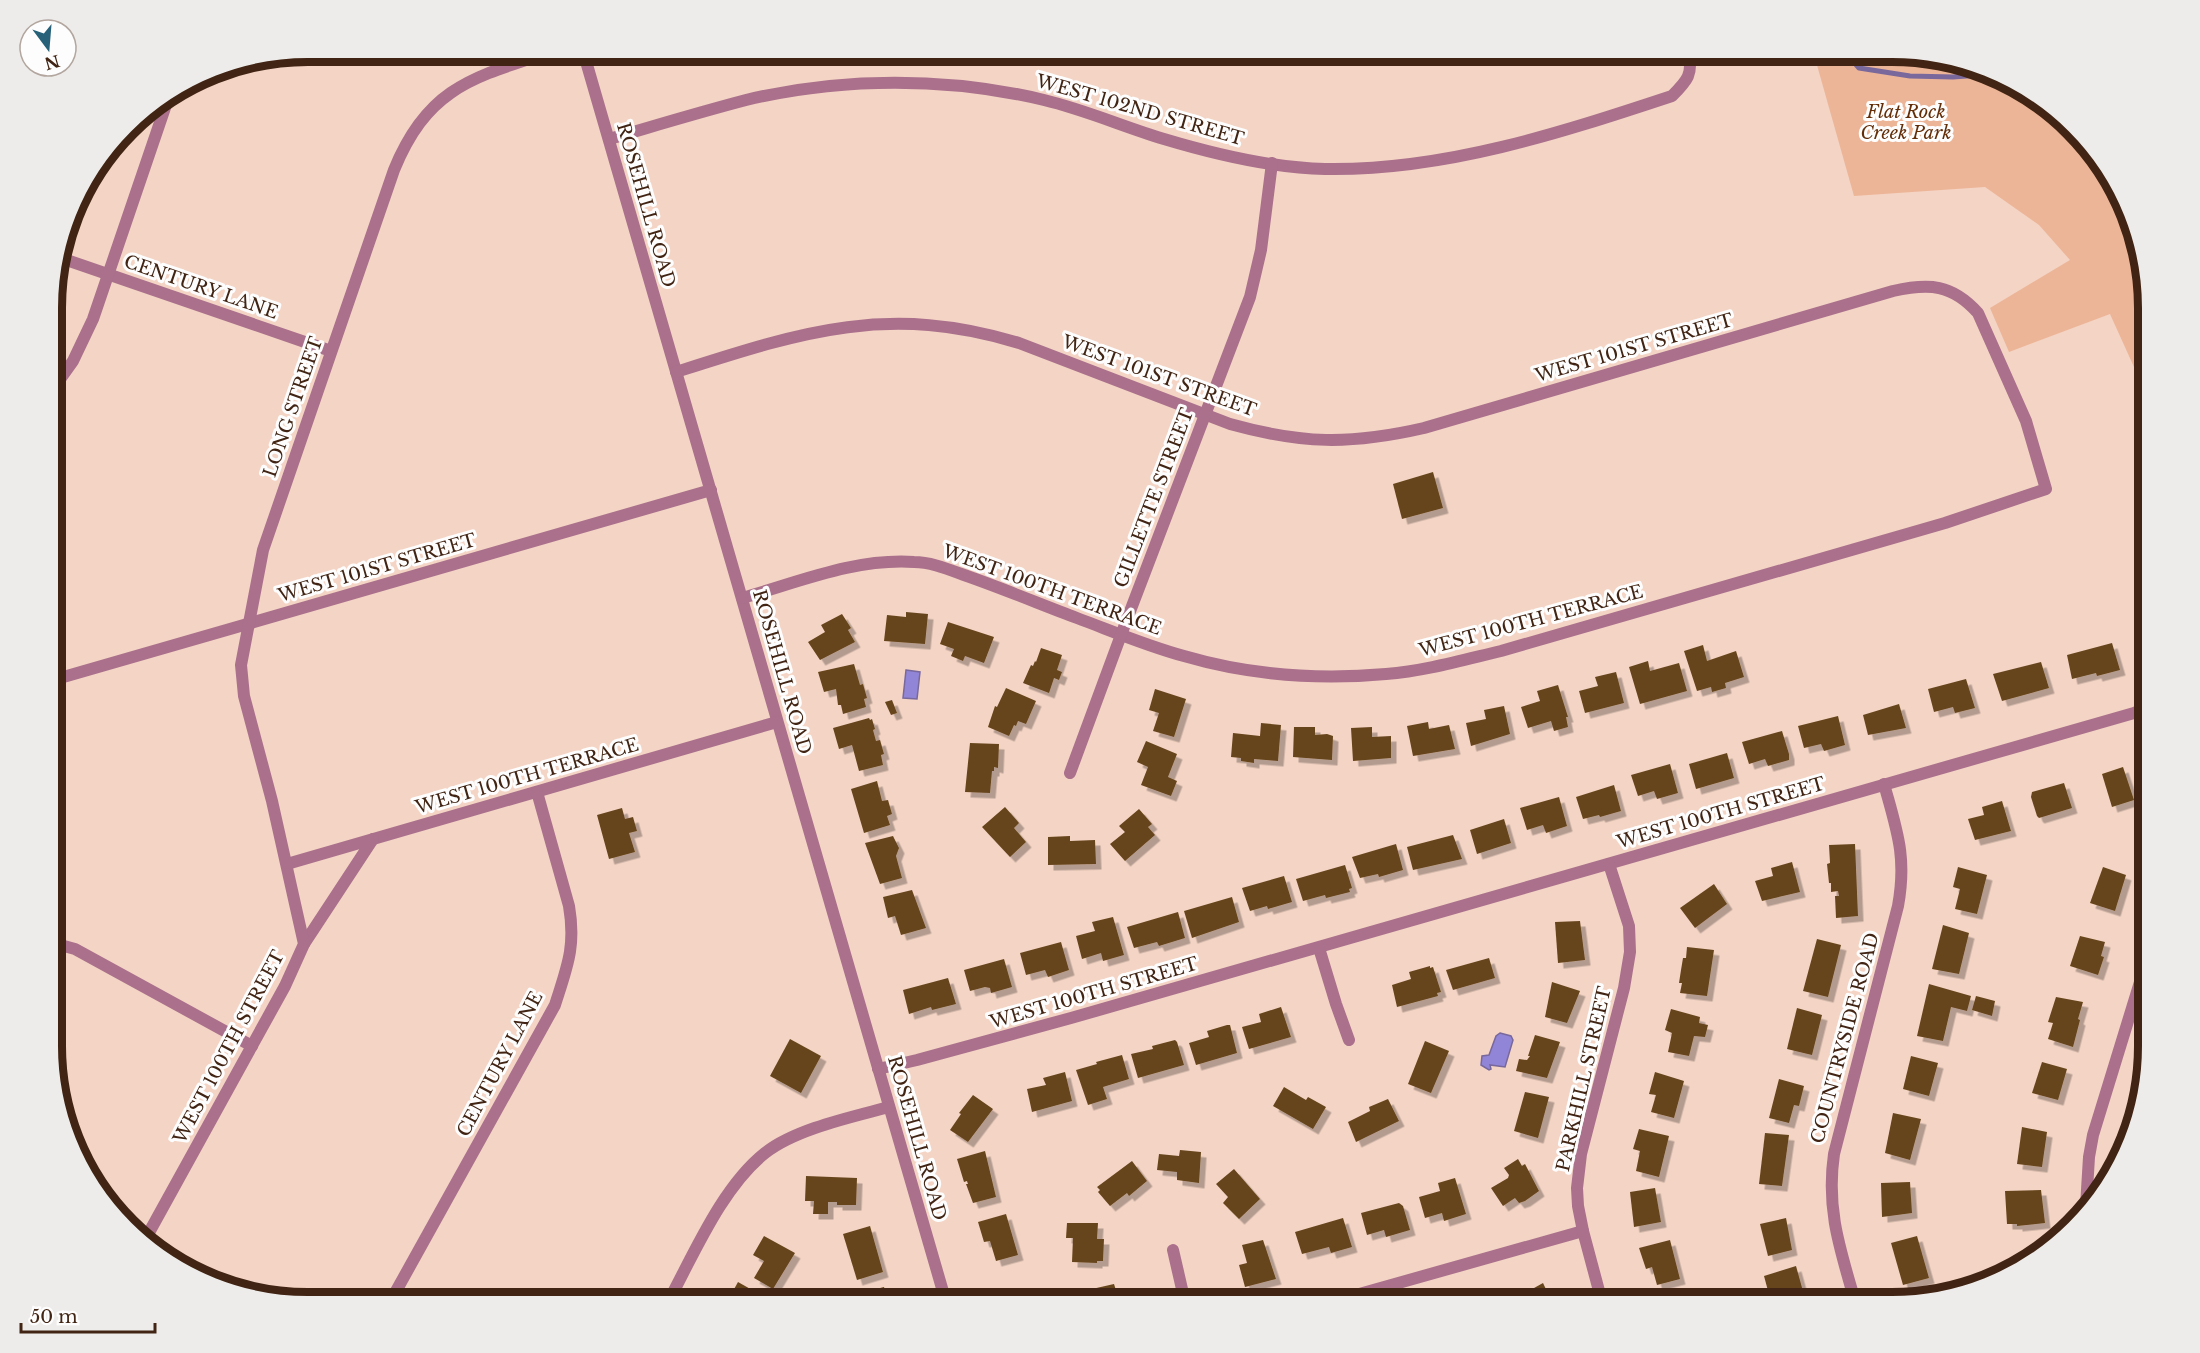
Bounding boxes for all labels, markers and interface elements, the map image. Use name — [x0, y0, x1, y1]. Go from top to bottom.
north arrow — [18, 18, 78, 78]
text: N — [42, 51, 62, 74]
street label: WEST 102ND STREET — [1033, 70, 1247, 150]
park label: Flat Rock Creek Park — [1861, 101, 1952, 144]
street label: ROSEHILL ROAD — [612, 120, 680, 290]
street label: CENTURY LANE — [121, 250, 281, 324]
street label: WEST 101ST STREET — [1531, 309, 1736, 387]
street label: WEST 101ST STREET — [1058, 330, 1260, 422]
street label: LONG STREET — [259, 333, 327, 480]
street label: GILLETTE STREET — [1110, 405, 1199, 591]
street label: WEST 101ST STREET — [274, 529, 479, 607]
street label: WEST 100TH TERRACE — [939, 540, 1164, 640]
street label: WEST 100TH TERRACE — [1416, 580, 1646, 662]
street label: ROSEHILL ROAD — [748, 587, 816, 757]
street label: WEST 100TH TERRACE — [412, 734, 641, 819]
street label: WEST 100TH STREET — [1613, 773, 1828, 854]
street label: COUNTRYSIDE ROAD — [1806, 930, 1884, 1146]
street label: WEST 100TH STREET — [168, 946, 290, 1148]
street label: WEST 100TH STREET — [986, 953, 1201, 1034]
street label: PARKHILL STREET — [1552, 984, 1616, 1174]
street label: CENTURY LANE — [452, 988, 548, 1140]
street label: ROSEHILL ROAD — [883, 1053, 951, 1223]
scale bar — [21, 1296, 154, 1334]
text: 50 m — [30, 1306, 78, 1328]

